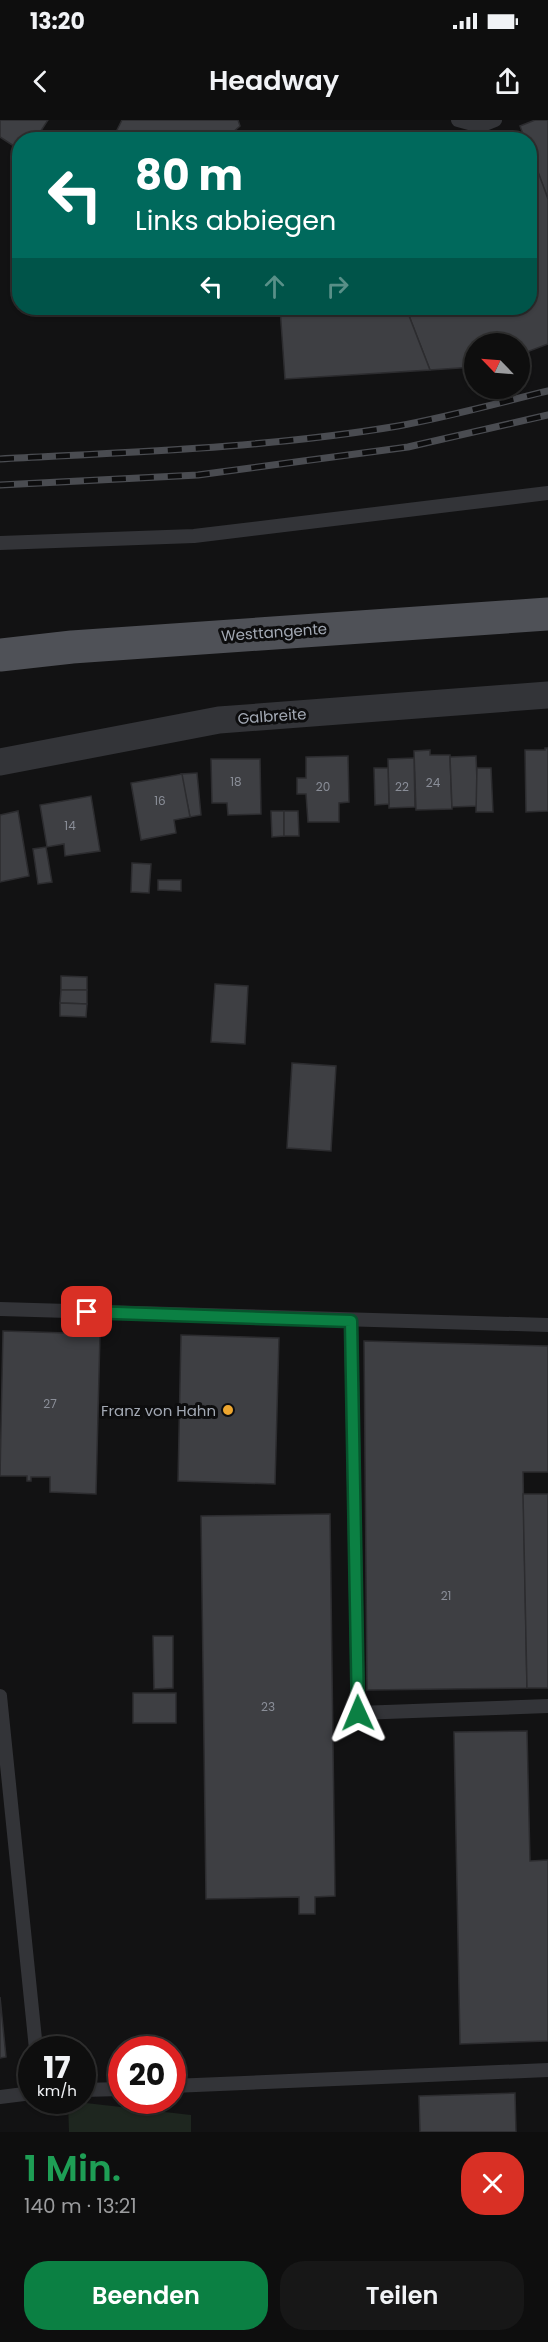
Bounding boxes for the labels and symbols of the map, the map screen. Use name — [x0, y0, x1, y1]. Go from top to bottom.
north arrow — [464, 333, 530, 399]
street label: Westtangente — [220, 618, 328, 646]
street label: Galbreite — [237, 703, 307, 729]
house number: 18 — [230, 773, 242, 790]
house number: 24 — [426, 774, 441, 791]
house number: 20 — [316, 778, 330, 795]
house number: 22 — [395, 778, 409, 795]
house number: 16 — [154, 792, 166, 809]
house number: 14 — [64, 817, 76, 834]
pin — [61, 1286, 112, 1337]
house number: 27 — [43, 1395, 57, 1412]
place label: Franz von Hahn — [101, 1400, 216, 1421]
marker: Franz von Hahn — [221, 1403, 235, 1417]
house number: 21 — [441, 1587, 451, 1604]
position arrow — [326, 1681, 390, 1745]
house number: 23 — [261, 1698, 275, 1715]
speed limit sign: 20 — [108, 2036, 186, 2114]

